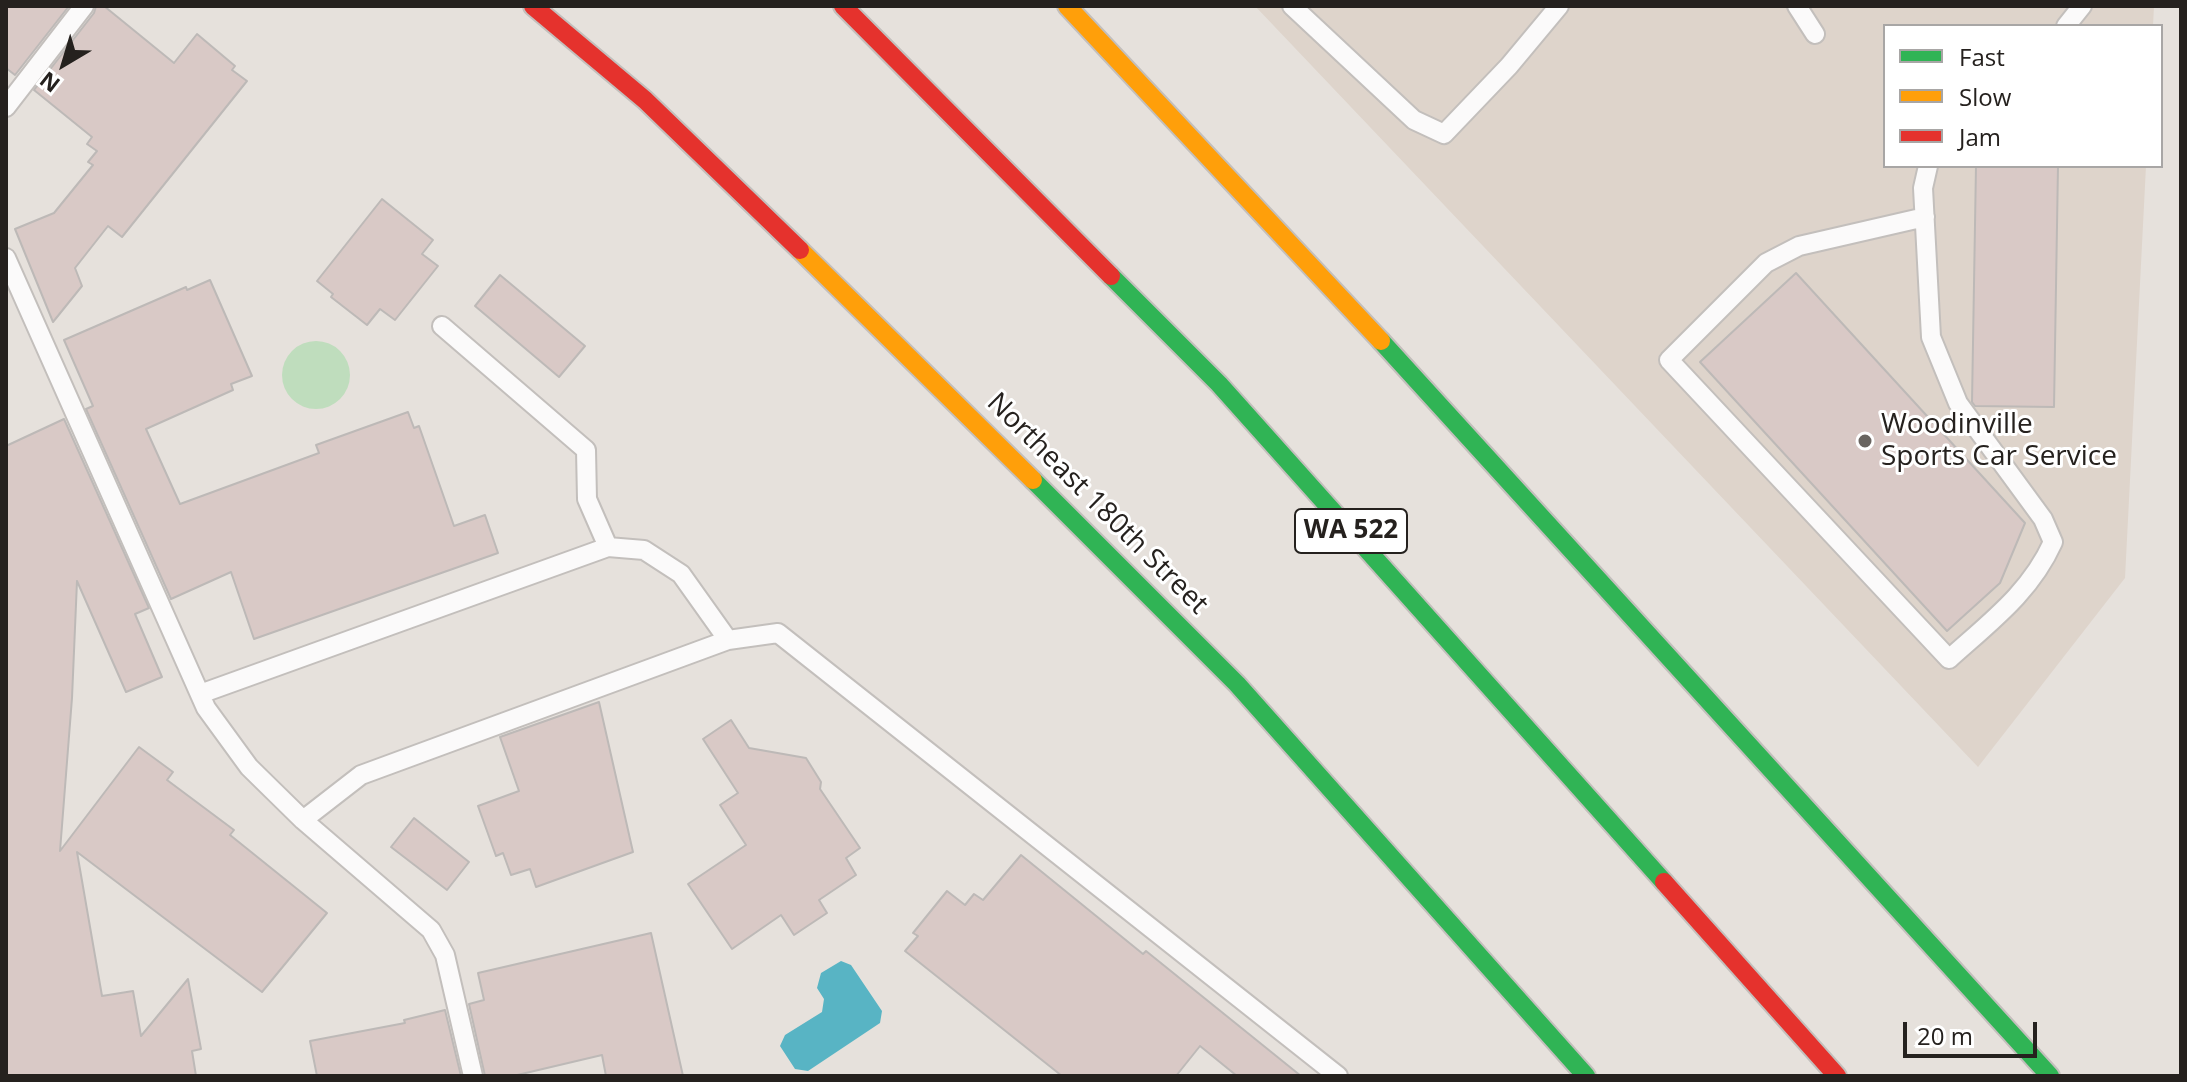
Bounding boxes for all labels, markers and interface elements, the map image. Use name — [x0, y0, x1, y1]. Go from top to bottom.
north arrow — [24, 24, 104, 104]
legend — [1883, 24, 2163, 168]
text: Fast — [1959, 40, 2005, 73]
text: N — [33, 66, 66, 100]
text: Slow — [1959, 80, 2011, 113]
text: Jam — [1959, 120, 2001, 153]
street label: Northeast 180th Street — [979, 386, 1215, 622]
place label: Woodinville Sports Car Service — [1881, 408, 2117, 474]
marker: Woodinville Sports Car Service — [1856, 432, 1874, 450]
road number: WA 522 — [1295, 509, 1407, 553]
scale bar — [1907, 1006, 2041, 1056]
text: 20 m — [1917, 1019, 1973, 1052]

